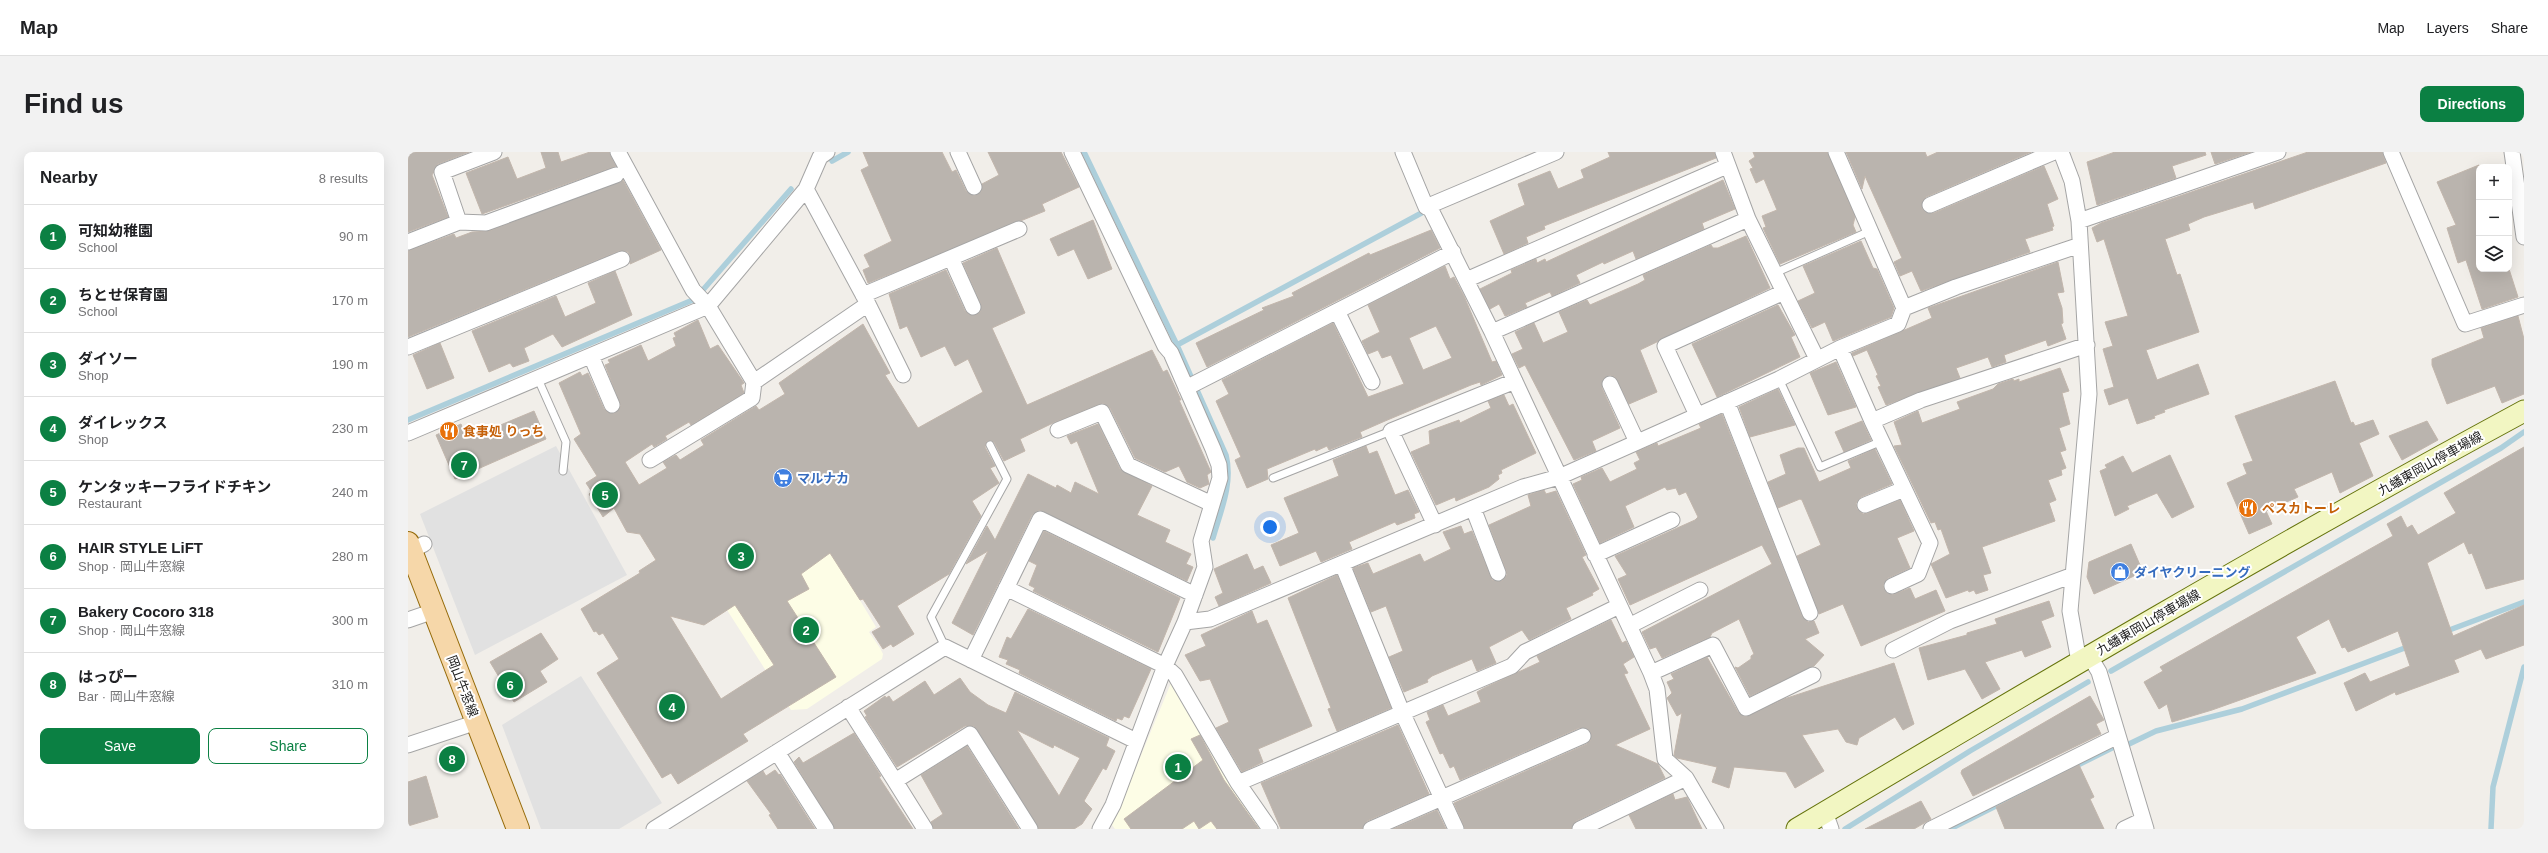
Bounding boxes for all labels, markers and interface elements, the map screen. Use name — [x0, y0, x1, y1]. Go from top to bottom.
text: Map — [20, 17, 58, 38]
text: Map — [2377, 20, 2405, 36]
text: Layers — [2427, 20, 2469, 36]
text: Share — [2491, 20, 2528, 36]
button: Directions — [2420, 86, 2524, 122]
text: Find us — [24, 88, 124, 119]
map controls — [2476, 164, 2512, 272]
button: + — [2476, 164, 2512, 200]
text: Nearby — [40, 168, 98, 187]
text: 8 results — [319, 171, 368, 186]
button: − — [2476, 200, 2512, 236]
text: 可知幼稚園 — [78, 222, 153, 239]
text: 1 — [49, 229, 57, 244]
text: 90 m — [339, 229, 368, 244]
button: layers — [2476, 236, 2512, 272]
text: School — [78, 240, 118, 255]
text: ちとせ保育園 — [78, 286, 168, 303]
text: 2 — [49, 293, 57, 308]
text: 170 m — [332, 293, 368, 308]
text: School — [78, 304, 118, 319]
text: ダイソー — [78, 350, 138, 367]
text: 3 — [49, 357, 57, 372]
text: 190 m — [332, 357, 368, 372]
text: Shop — [78, 368, 108, 383]
text: ダイレックス — [78, 414, 168, 431]
restaurant icon: 食事処 りっち — [438, 420, 460, 442]
text: 4 — [49, 421, 57, 436]
text: 230 m — [332, 421, 368, 436]
place label: 食事処 りっち — [463, 424, 545, 439]
street label: 九蟠東岡山停車場線 — [2375, 429, 2485, 498]
text: Shop — [78, 432, 108, 447]
pin: 7 — [451, 450, 477, 480]
supermarket icon: マルナカ — [772, 467, 794, 489]
place label: マルナカ — [797, 471, 849, 486]
text: ケンタッキーフライドチキン — [78, 478, 271, 495]
pin: 5 — [592, 480, 618, 510]
text: 5 — [49, 485, 57, 500]
text: 240 m — [332, 485, 368, 500]
text: Restaurant — [78, 496, 142, 511]
restaurant icon: ペスカトーレ — [2237, 497, 2259, 519]
place label: ペスカトーレ — [2262, 501, 2340, 516]
your location — [1260, 517, 1280, 537]
text: HAIR STYLE LiFT — [78, 539, 203, 556]
pin: 3 — [728, 541, 754, 571]
text: 6 — [49, 549, 57, 564]
text: 280 m — [332, 549, 368, 564]
text: Shop · 岡山牛窓線 — [78, 559, 185, 574]
shop icon: ダイヤクリーニング — [2109, 561, 2131, 583]
place label: ダイヤクリーニング — [2134, 565, 2251, 580]
street label: 九蟠東岡山停車場線 — [2094, 587, 2203, 658]
text: Bakery Cocoro 318 — [78, 603, 214, 620]
text: 7 — [49, 613, 57, 628]
text: 300 m — [332, 613, 368, 628]
pin: 2 — [793, 615, 819, 645]
text: Shop · 岡山牛窓線 — [78, 623, 185, 638]
street label: 岡山牛窓線 — [444, 653, 481, 719]
text: はっぴー — [78, 668, 138, 685]
pin: 6 — [497, 670, 523, 700]
text: 8 — [49, 677, 57, 692]
text: 310 m — [332, 677, 368, 692]
text: Bar · 岡山牛窓線 — [78, 689, 175, 704]
pin: 4 — [659, 692, 685, 722]
button: Save — [40, 728, 200, 764]
button: Share — [208, 728, 368, 764]
pin: 8 — [439, 744, 465, 774]
pin: 1 — [1165, 752, 1191, 782]

